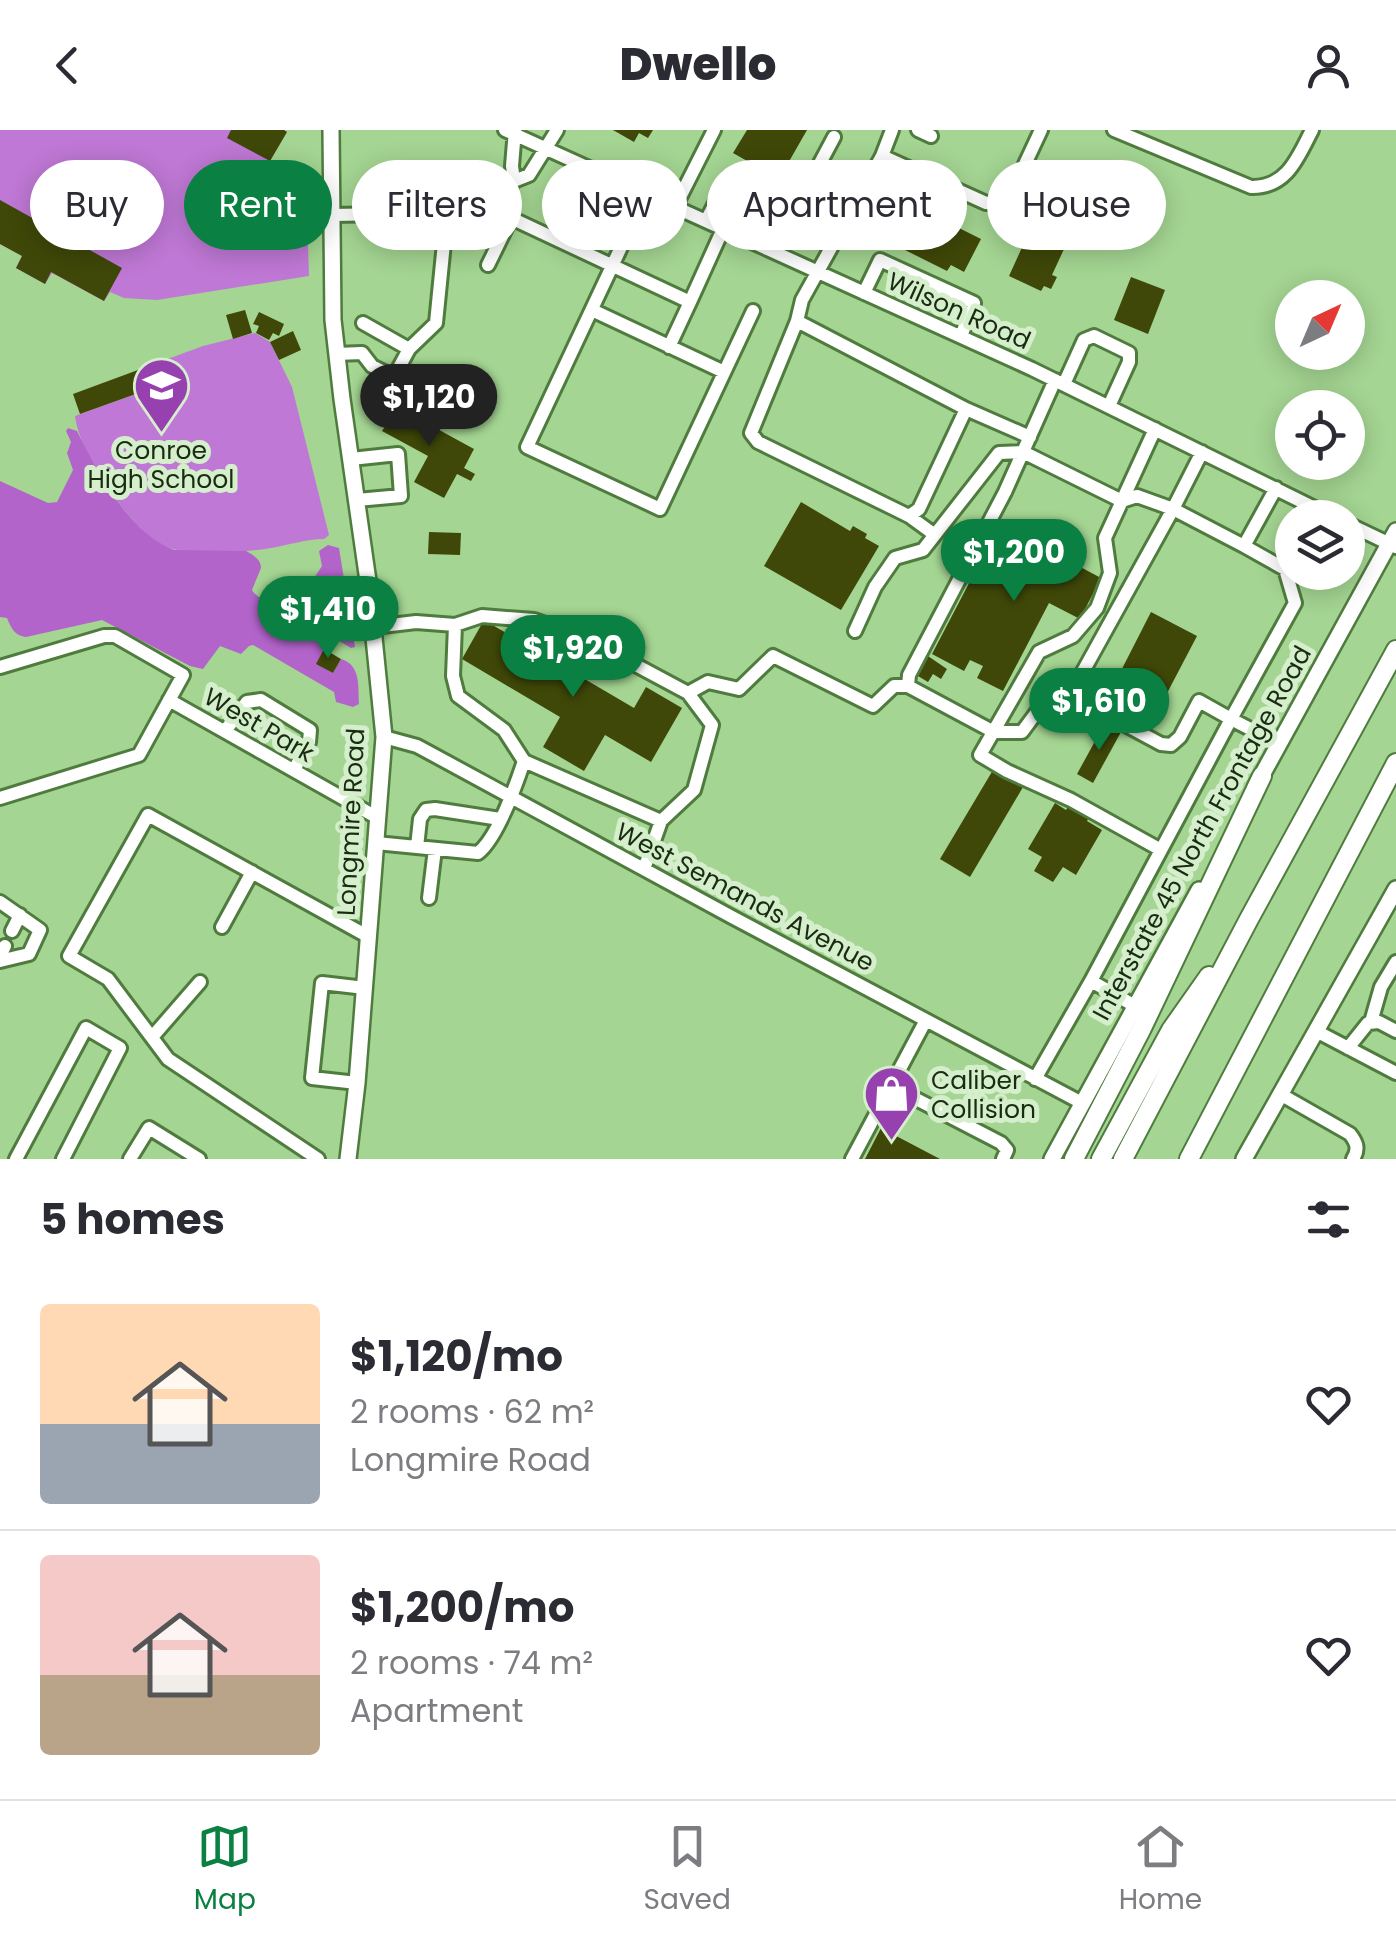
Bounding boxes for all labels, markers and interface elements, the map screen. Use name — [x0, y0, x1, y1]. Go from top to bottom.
text: Dwello — [620, 33, 776, 96]
icon: back — [40, 38, 95, 93]
icon: person — [1301, 38, 1356, 93]
chip: Buy — [30, 160, 164, 250]
chip: Rent — [184, 160, 332, 250]
chip: Filters — [352, 160, 522, 250]
chip: New — [542, 160, 687, 250]
chip: Apartment — [707, 160, 967, 250]
chip: House — [987, 160, 1166, 250]
street label: Wilson Road — [882, 264, 1036, 358]
north arrow — [1275, 280, 1365, 370]
map controls — [1275, 280, 1365, 590]
school or university icon: Conroe High School — [131, 356, 191, 435]
pin: $1,120 — [348, 364, 510, 449]
text: $1,120 — [382, 374, 476, 419]
button: locate — [1275, 390, 1365, 480]
place label: Conroe High School — [87, 433, 235, 497]
button: layers — [1275, 500, 1365, 590]
pin: $1,200 — [933, 519, 1095, 604]
text: $1,200 — [963, 529, 1065, 574]
pin: $1,410 — [247, 576, 409, 661]
text: $1,410 — [280, 586, 376, 631]
pin: $1,920 — [492, 615, 654, 700]
text: $1,920 — [522, 625, 624, 670]
street label: Interstate 45 North Frontage Road — [1084, 639, 1320, 1027]
pin: $1,610 — [1018, 668, 1180, 753]
text: $1,610 — [1051, 678, 1147, 723]
street label: West Park — [197, 679, 321, 771]
street label: Longmire Road — [329, 727, 373, 917]
street label: West Semands Avenue — [610, 814, 880, 980]
place label: Caliber Collision — [931, 1063, 1036, 1127]
shop icon: Caliber Collision — [862, 1064, 922, 1143]
text: 5 homes — [40, 1190, 225, 1249]
icon: filters — [1301, 1192, 1356, 1247]
text: $1,120/mo — [350, 1327, 563, 1386]
icon: home — [120, 1344, 240, 1464]
icon: heart — [1301, 1377, 1356, 1432]
text: 2 rooms · 62 m² — [350, 1389, 594, 1434]
text: Longmire Road — [350, 1437, 591, 1482]
text: $1,200/mo — [350, 1578, 575, 1637]
icon: home — [120, 1595, 240, 1715]
icon: heart — [1301, 1628, 1356, 1683]
text: 2 rooms · 74 m² — [350, 1640, 593, 1685]
text: Apartment — [350, 1688, 523, 1733]
tab: Map — [194, 1819, 256, 1921]
tab: Saved — [644, 1819, 731, 1921]
tab: Home — [1119, 1819, 1202, 1921]

